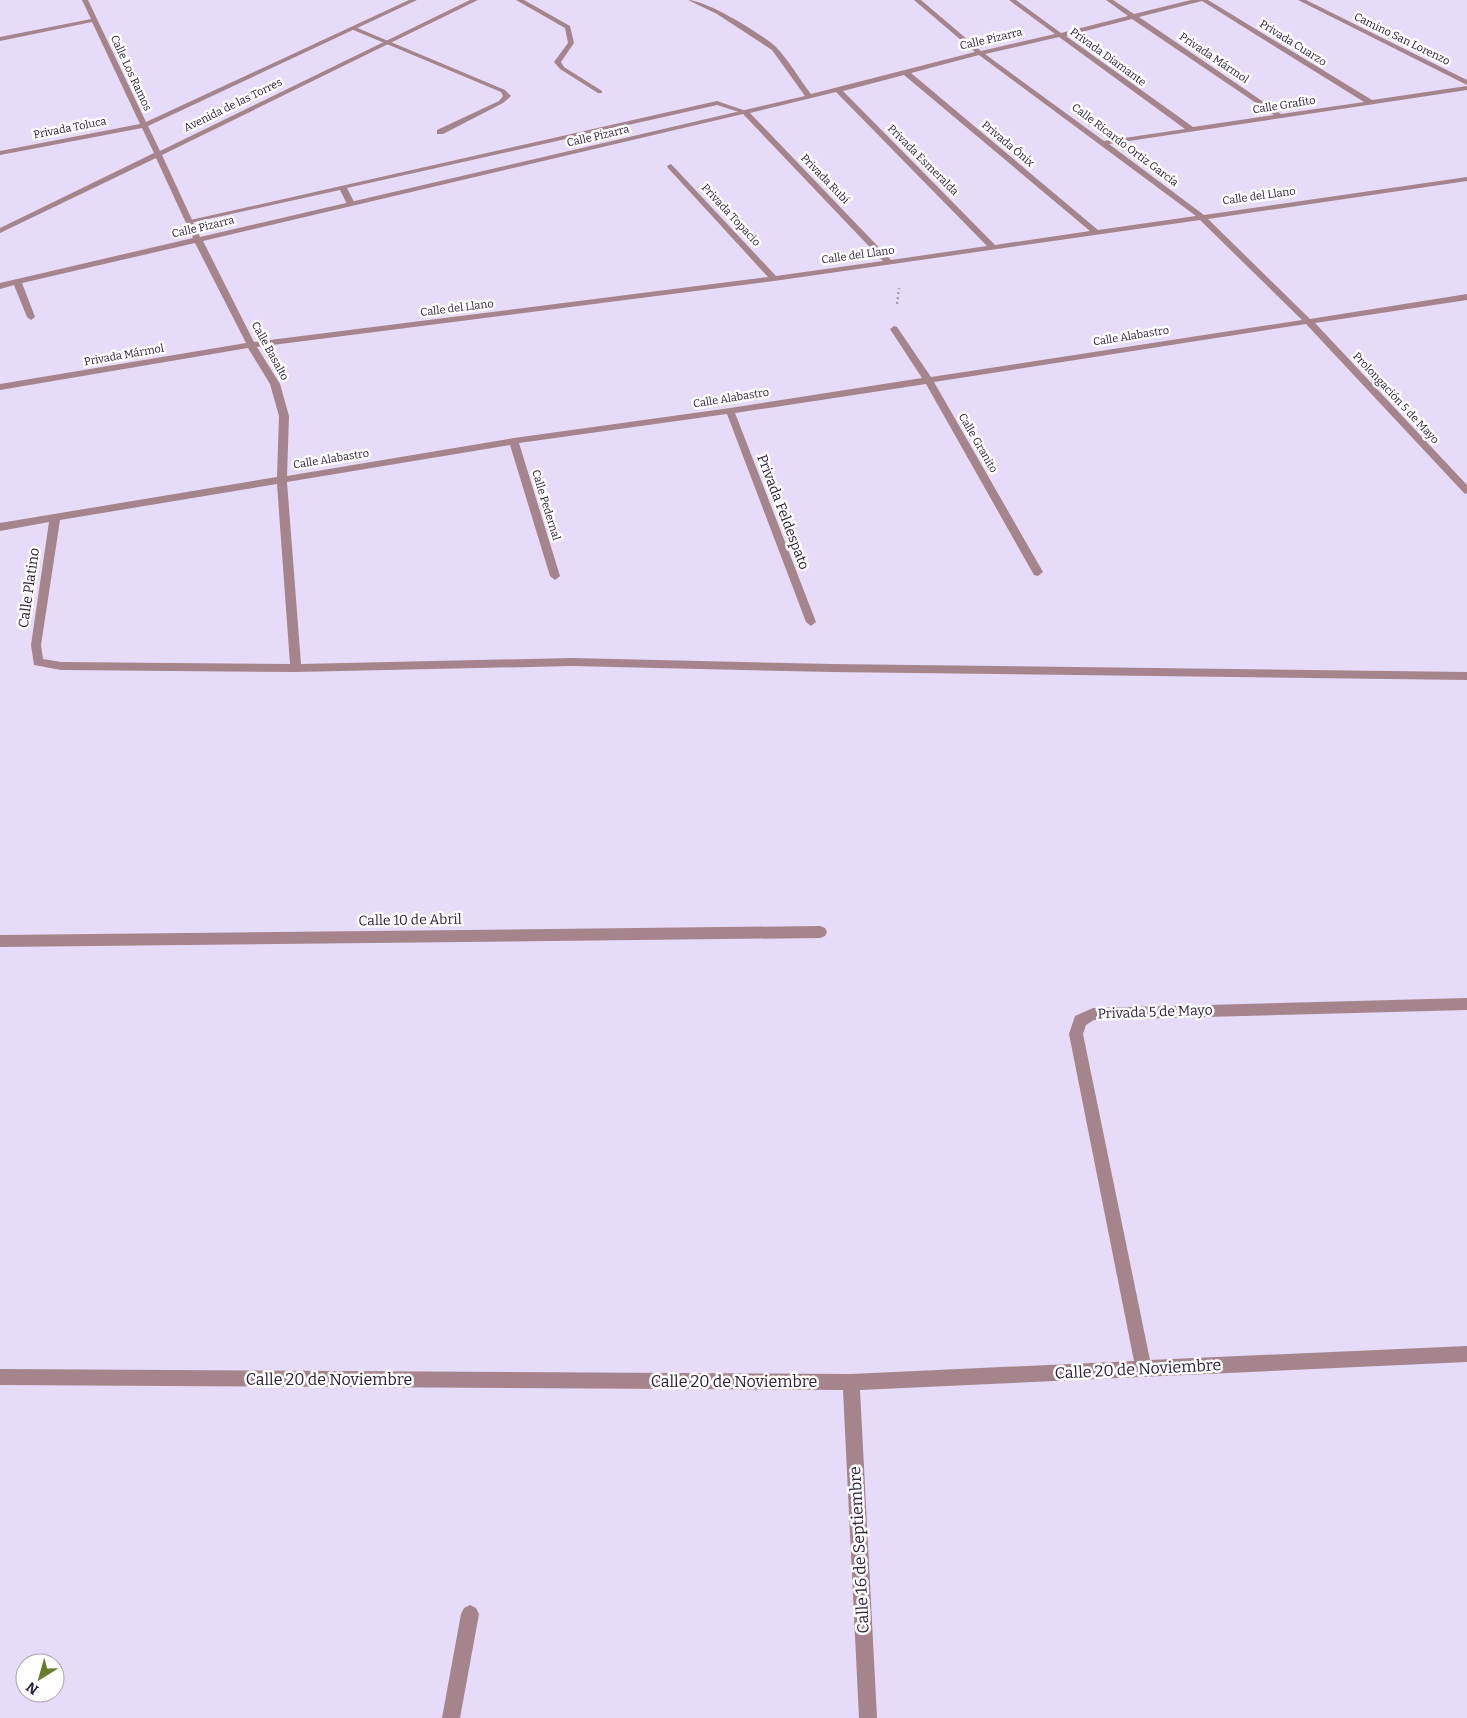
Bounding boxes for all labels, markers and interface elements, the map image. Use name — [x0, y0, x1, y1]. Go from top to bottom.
street label: Camino San Lorenzo — [1352, 10, 1452, 68]
street label: Privada Cuarzo — [1257, 17, 1329, 69]
street label: Calle Pizarra — [958, 25, 1024, 53]
street label: Privada Diamante — [1068, 25, 1148, 89]
street label: Privada Mármol — [1177, 30, 1251, 86]
street label: Calle Los Ramos — [108, 33, 154, 113]
street label: Avenida de las Torres — [182, 76, 284, 134]
street label: Calle Grafito — [1252, 94, 1316, 116]
street label: Calle Ricardo Ortiz García — [1069, 101, 1181, 189]
street label: Privada Toluca — [32, 115, 108, 141]
street label: Privada Ónix — [979, 118, 1038, 170]
street label: Calle Pizarra — [565, 122, 631, 150]
street label: Privada Esmeralda — [885, 122, 961, 198]
street label: Privada Rubí — [798, 151, 852, 207]
street label: Privada Topacio — [699, 181, 763, 249]
street label: Calle del Llano — [1222, 184, 1296, 208]
street label: Calle Pizarra — [170, 213, 236, 241]
street label: Calle del Llano — [821, 243, 895, 267]
street label: Calle del Llano — [420, 297, 494, 319]
street label: Calle Basalto — [249, 319, 291, 383]
street label: Calle Alabastro — [1092, 324, 1170, 348]
street label: Privada Mármol — [83, 342, 165, 368]
street label: Prolongación 5 de Mayo — [1350, 350, 1442, 446]
street label: Calle Alabastro — [692, 386, 770, 410]
street label: Calle Granito — [956, 411, 1000, 475]
street label: Calle Alabastro — [292, 447, 370, 471]
street label: Privada Feldespato — [753, 452, 813, 572]
street label: Calle Pedernal — [529, 468, 563, 542]
street label: Calle Platino — [15, 547, 43, 629]
street label: Calle 10 de Abril — [358, 911, 462, 929]
street label: Privada 5 de Mayo — [1097, 1001, 1213, 1023]
street label: Calle 20 de Noviembre — [1054, 1355, 1222, 1383]
street label: Calle 20 de Noviembre — [246, 1370, 412, 1389]
street label: Calle 20 de Noviembre — [651, 1372, 817, 1391]
street label: Calle 16 de Septiembre — [845, 1466, 873, 1634]
north arrow — [15, 1653, 65, 1703]
text: N — [23, 1678, 42, 1698]

